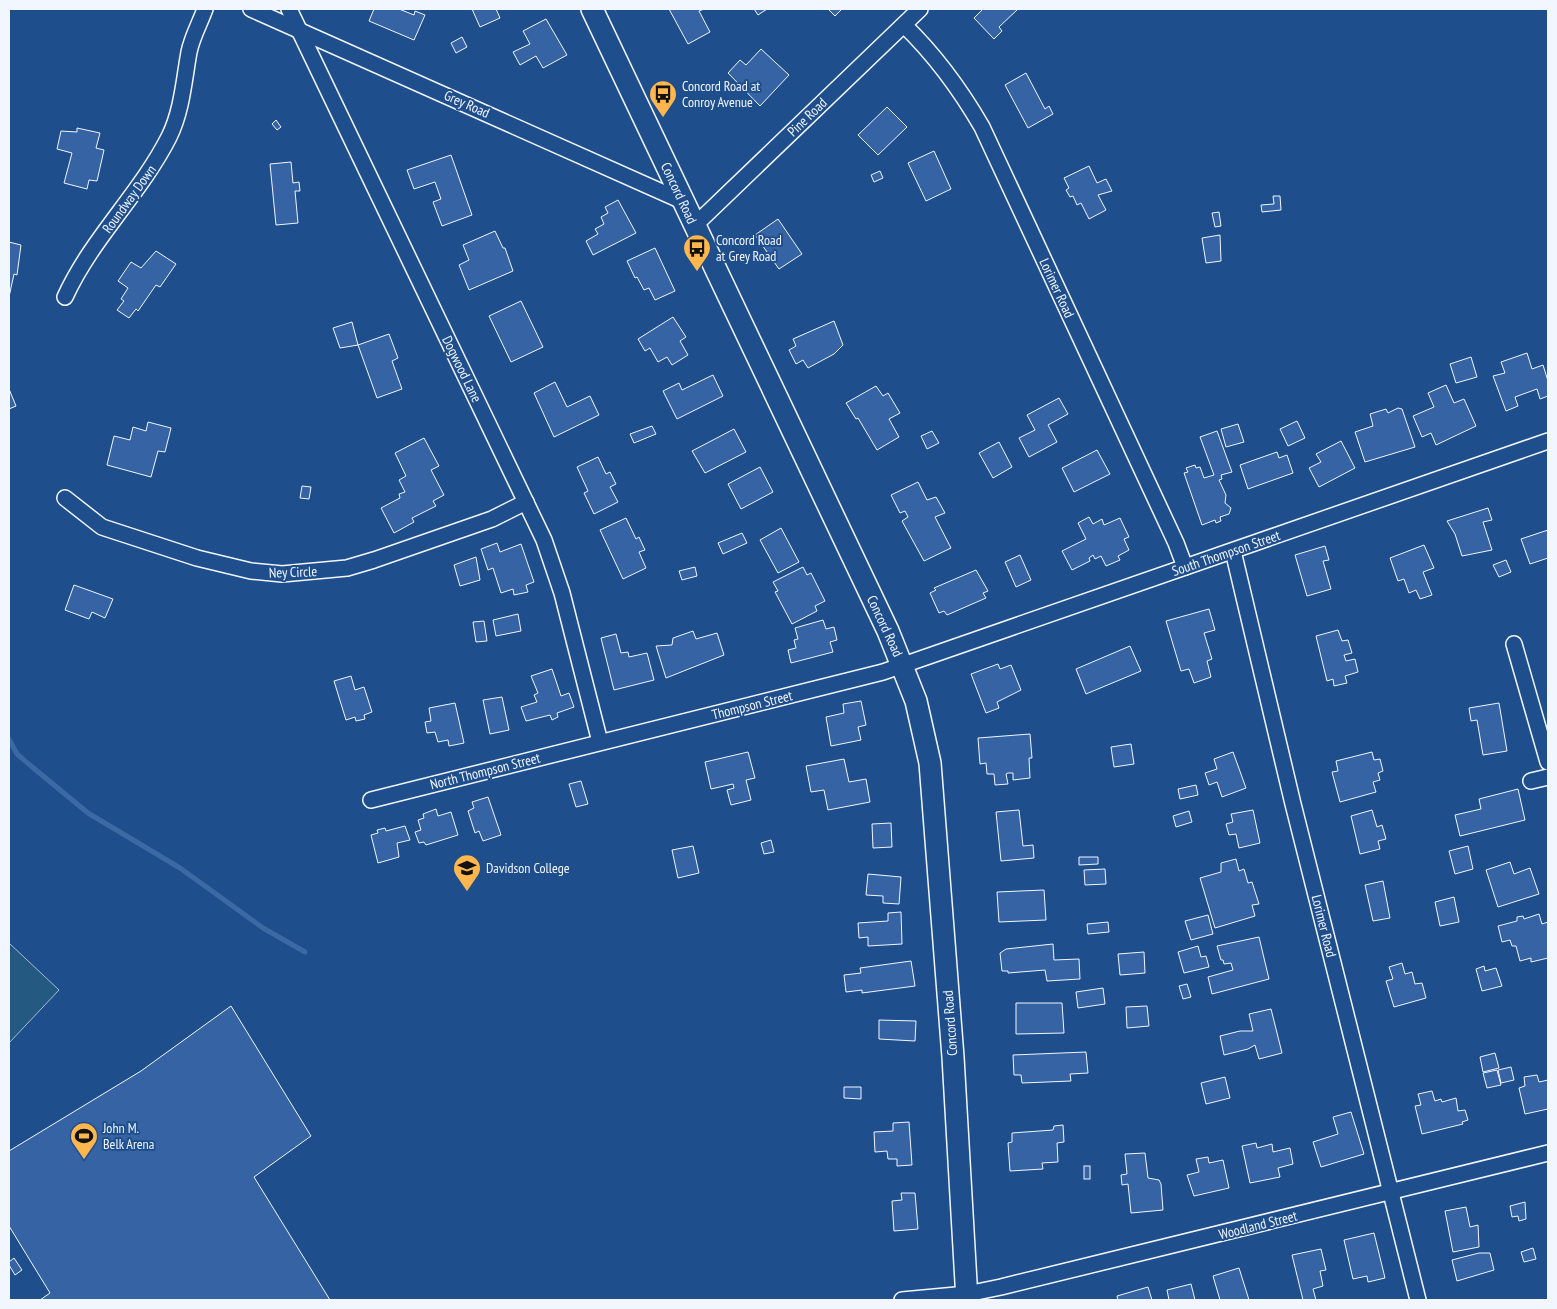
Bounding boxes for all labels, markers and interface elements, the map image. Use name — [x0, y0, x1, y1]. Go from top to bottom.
place label: Concord Road at Conroy Avenue — [682, 77, 760, 111]
bus stop icon: Concord Road at Conroy Avenue — [648, 79, 678, 118]
street label: Grey Road — [441, 86, 493, 122]
street label: Pine Road — [783, 94, 831, 140]
street label: Concord Road — [657, 159, 701, 227]
street label: Roundway Down — [98, 161, 160, 237]
place label: Concord Road at Grey Road — [716, 231, 782, 265]
bus stop icon: Concord Road at Grey Road — [682, 233, 712, 272]
street label: Lorimer Road — [1035, 255, 1079, 321]
street label: Dogwood Lane — [438, 333, 486, 405]
street label: South Thompson Street — [1170, 526, 1283, 580]
street label: Ney Circle — [269, 562, 318, 582]
street label: Concord Road — [863, 592, 907, 660]
street label: Thompson Street — [710, 686, 794, 724]
street label: North Thompson Street — [428, 749, 542, 793]
school or university icon: Davidson College — [452, 853, 482, 892]
place label: Davidson College — [486, 859, 570, 877]
street label: Lorimer Road — [1308, 893, 1340, 959]
street label: Concord Road — [939, 990, 961, 1056]
place label: John M. Belk Arena — [102, 1119, 154, 1153]
sports icon: John M. Belk Arena — [69, 1121, 99, 1160]
street label: Woodland Street — [1217, 1207, 1299, 1243]

